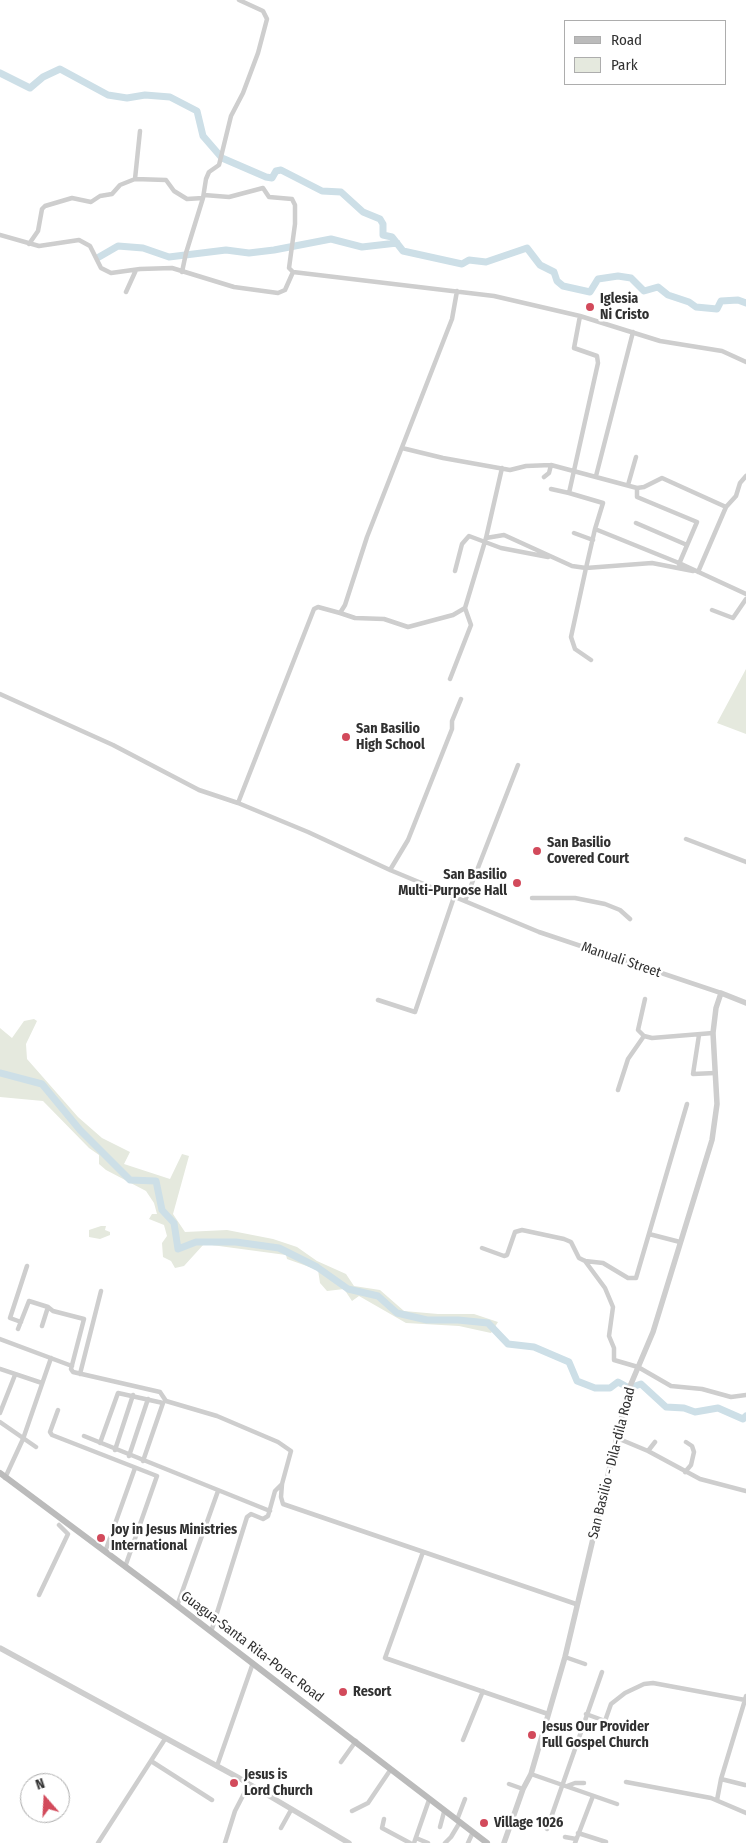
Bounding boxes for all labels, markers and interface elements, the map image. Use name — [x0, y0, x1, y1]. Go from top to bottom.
legend — [564, 20, 726, 85]
text: Road — [611, 31, 642, 49]
text: Park — [611, 56, 638, 74]
place label: Iglesia Ni Cristo — [600, 291, 649, 324]
marker: Iglesia Ni Cristo — [584, 301, 596, 313]
place label: San Basilio High School — [356, 721, 425, 754]
marker: San Basilio High School — [340, 731, 352, 743]
place label: San Basilio Covered Court — [547, 835, 629, 868]
marker: San Basilio Covered Court — [531, 845, 543, 857]
place label: San Basilio Multi-Purpose Hall — [398, 867, 507, 900]
marker: San Basilio Multi-Purpose Hall — [511, 877, 523, 889]
street label: Manuali Street — [579, 939, 663, 981]
street label: San Basilio - Dila-dila Road — [585, 1385, 639, 1541]
place label: Joy in Jesus Ministries International — [111, 1522, 237, 1554]
marker: Joy in Jesus Ministries International — [95, 1532, 107, 1544]
street label: Guagua-Santa Rita-Porac Road — [177, 1588, 327, 1706]
place label: Resort — [353, 1684, 391, 1700]
marker: Resort — [337, 1686, 349, 1698]
place label: Jesus Our Provider Full Gospel Church — [542, 1719, 649, 1751]
marker: Jesus Our Provider Full Gospel Church — [526, 1729, 538, 1741]
place label: Jesus is Lord Church — [244, 1767, 313, 1800]
north arrow — [20, 1773, 70, 1823]
text: N — [34, 1775, 47, 1794]
marker: Jesus is Lord Church — [228, 1777, 240, 1789]
place label: Village 1026 — [494, 1815, 563, 1831]
marker: Village 1026 — [478, 1817, 490, 1829]

